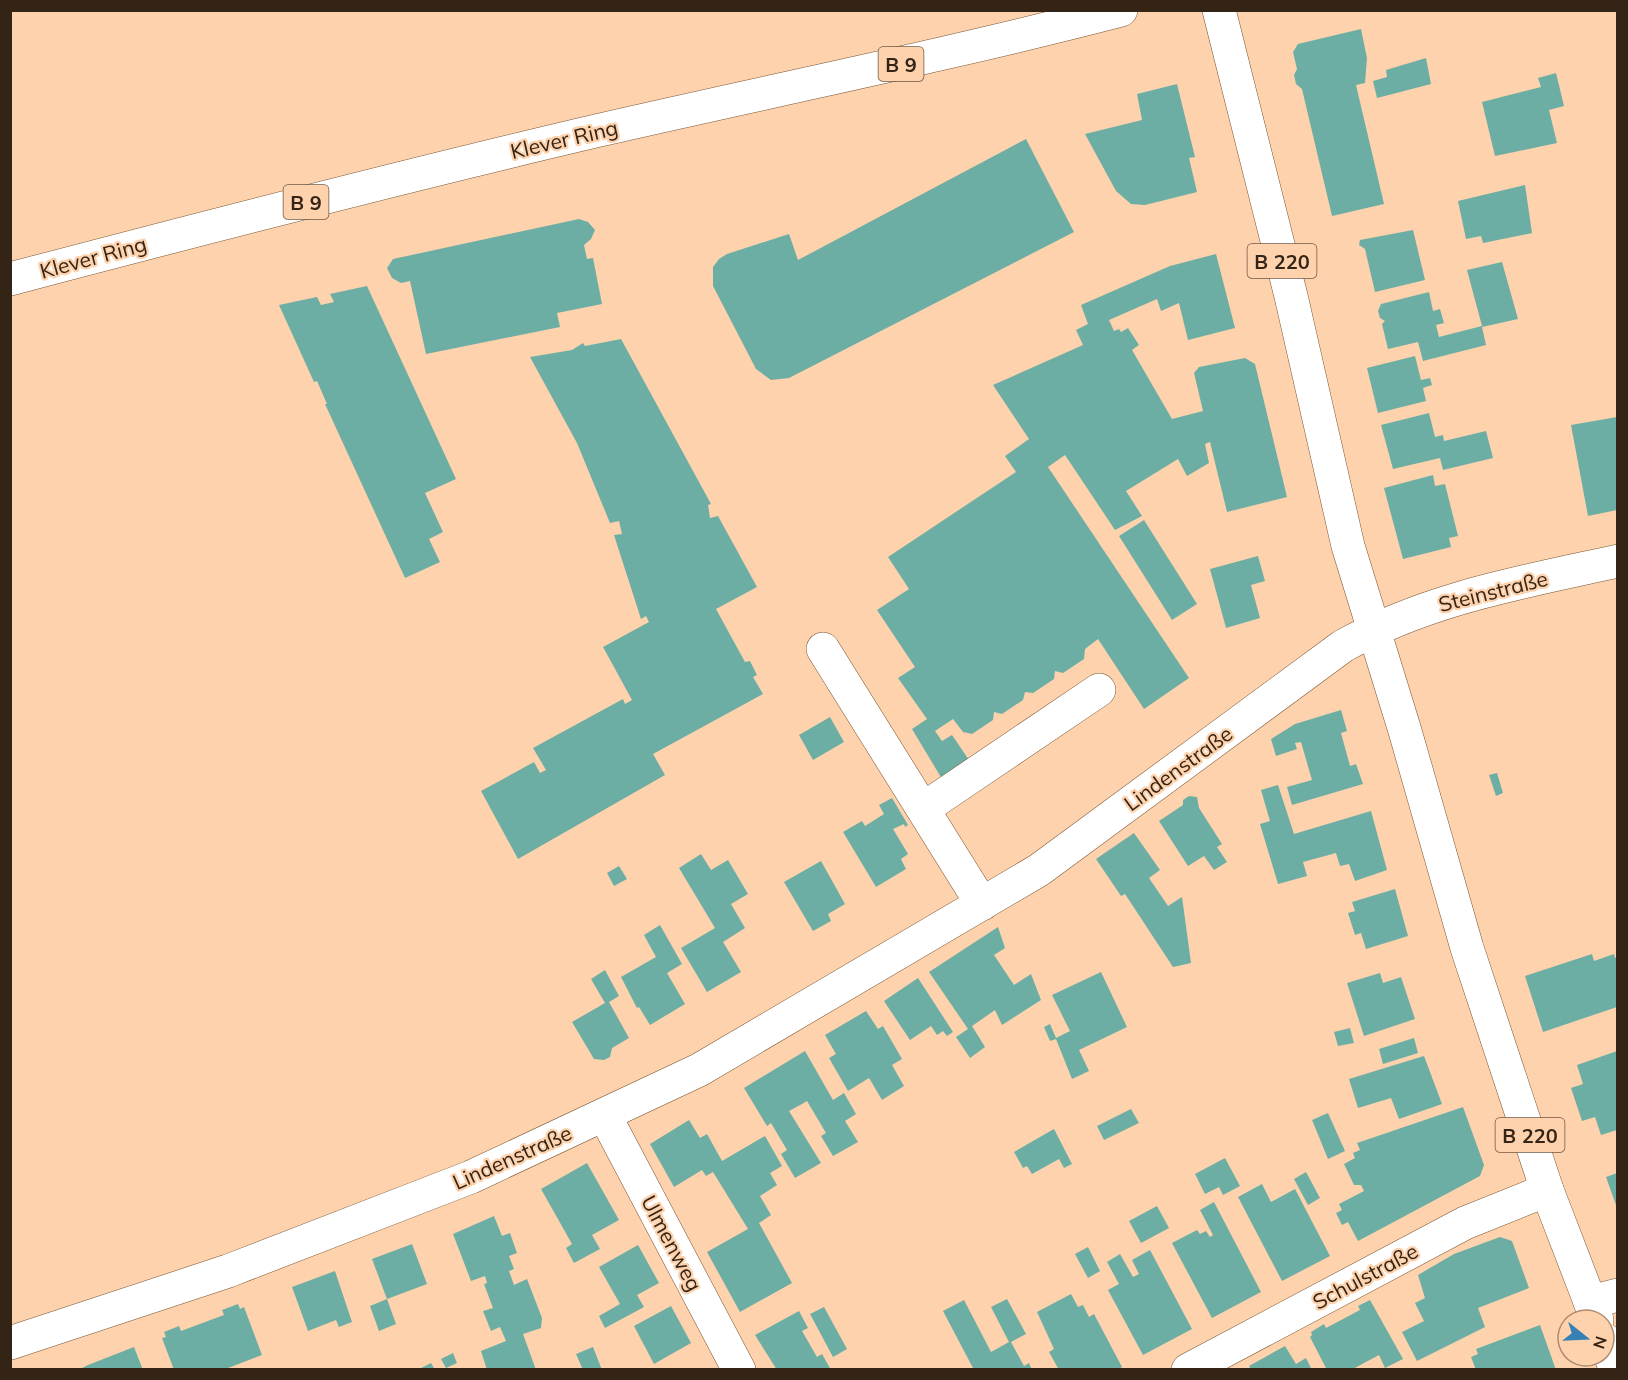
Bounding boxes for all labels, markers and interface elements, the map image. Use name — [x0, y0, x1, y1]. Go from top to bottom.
road number: B 9 — [878, 47, 924, 81]
street label: Klever Ring — [508, 114, 620, 164]
road number: B 9 — [284, 185, 328, 219]
street label: Klever Ring — [37, 230, 149, 284]
road number: B 220 — [1248, 244, 1316, 278]
street label: Steinstraße — [1436, 565, 1550, 617]
street label: Lindenstraße — [1119, 720, 1237, 816]
road number: B 220 — [1496, 1118, 1564, 1152]
street label: Lindenstraße — [448, 1119, 576, 1195]
street label: Ulmenweg — [636, 1191, 708, 1295]
street label: Schulstraße — [1308, 1237, 1422, 1315]
north arrow — [1556, 1308, 1616, 1368]
text: N — [1589, 1334, 1612, 1351]

